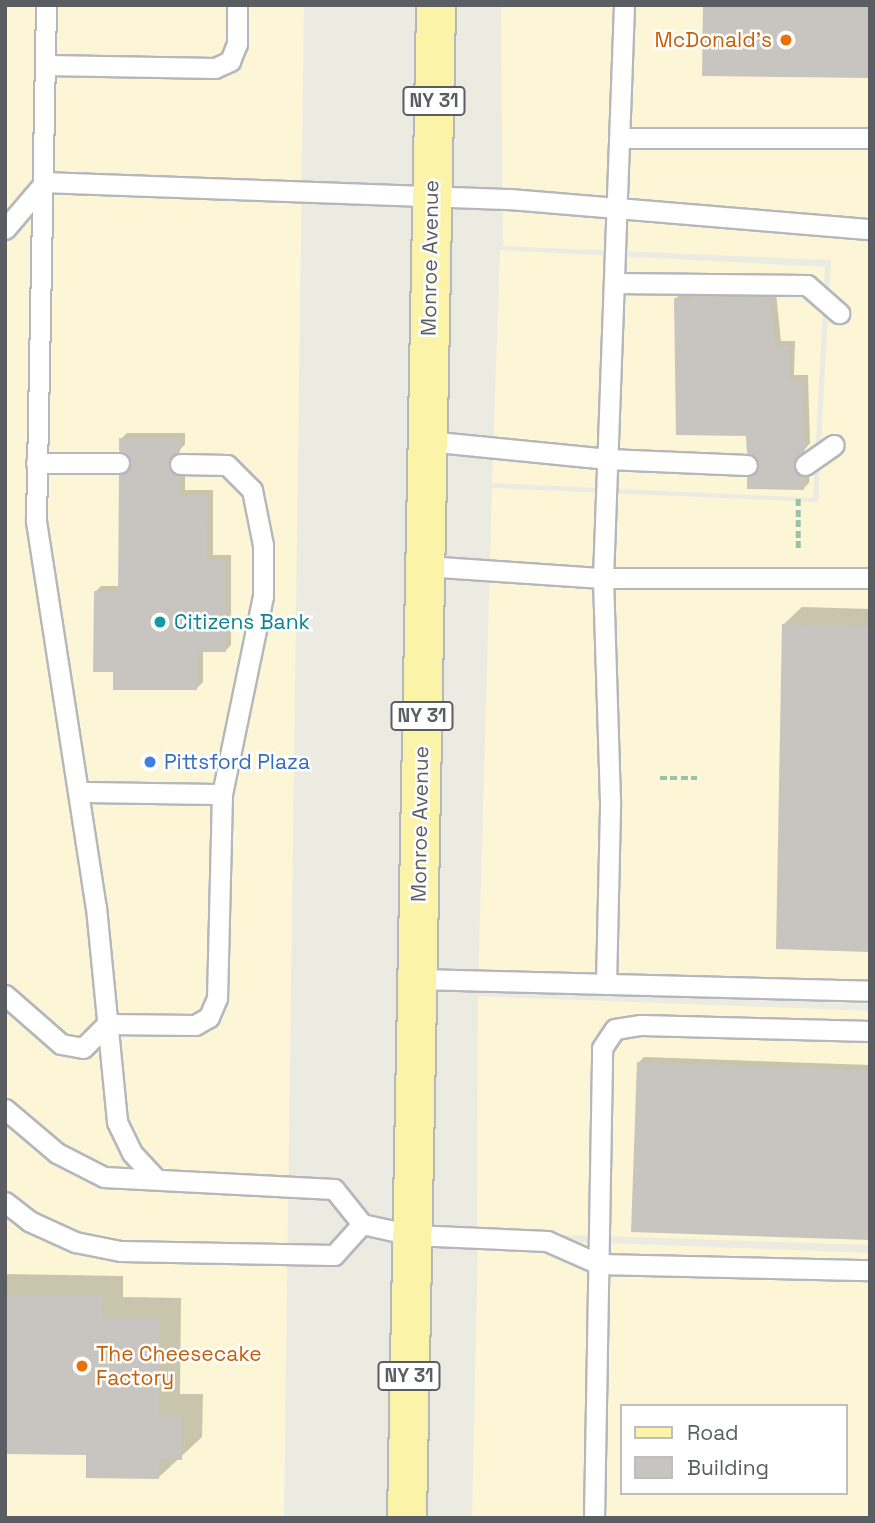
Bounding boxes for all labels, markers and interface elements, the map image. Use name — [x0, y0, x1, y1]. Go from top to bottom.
place label: McDonald's — [654, 27, 772, 53]
marker: McDonald's — [778, 32, 794, 48]
road number: NY 31 — [401, 86, 467, 116]
street label: Monroe Avenue — [416, 180, 444, 336]
place label: Citizens Bank — [174, 609, 310, 635]
marker: Citizens Bank — [152, 614, 168, 630]
road number: NY 31 — [389, 701, 455, 732]
street label: Monroe Avenue — [406, 746, 434, 902]
place label: Pittsford Plaza — [164, 749, 310, 775]
marker: Pittsford Plaza — [142, 754, 158, 770]
place label: The Cheesecake Factory — [96, 1341, 262, 1391]
marker: The Cheesecake Factory — [74, 1358, 90, 1374]
road number: NY 31 — [376, 1360, 442, 1392]
legend — [620, 1404, 847, 1495]
text: Road — [687, 1419, 739, 1446]
text: Building — [687, 1454, 769, 1481]

